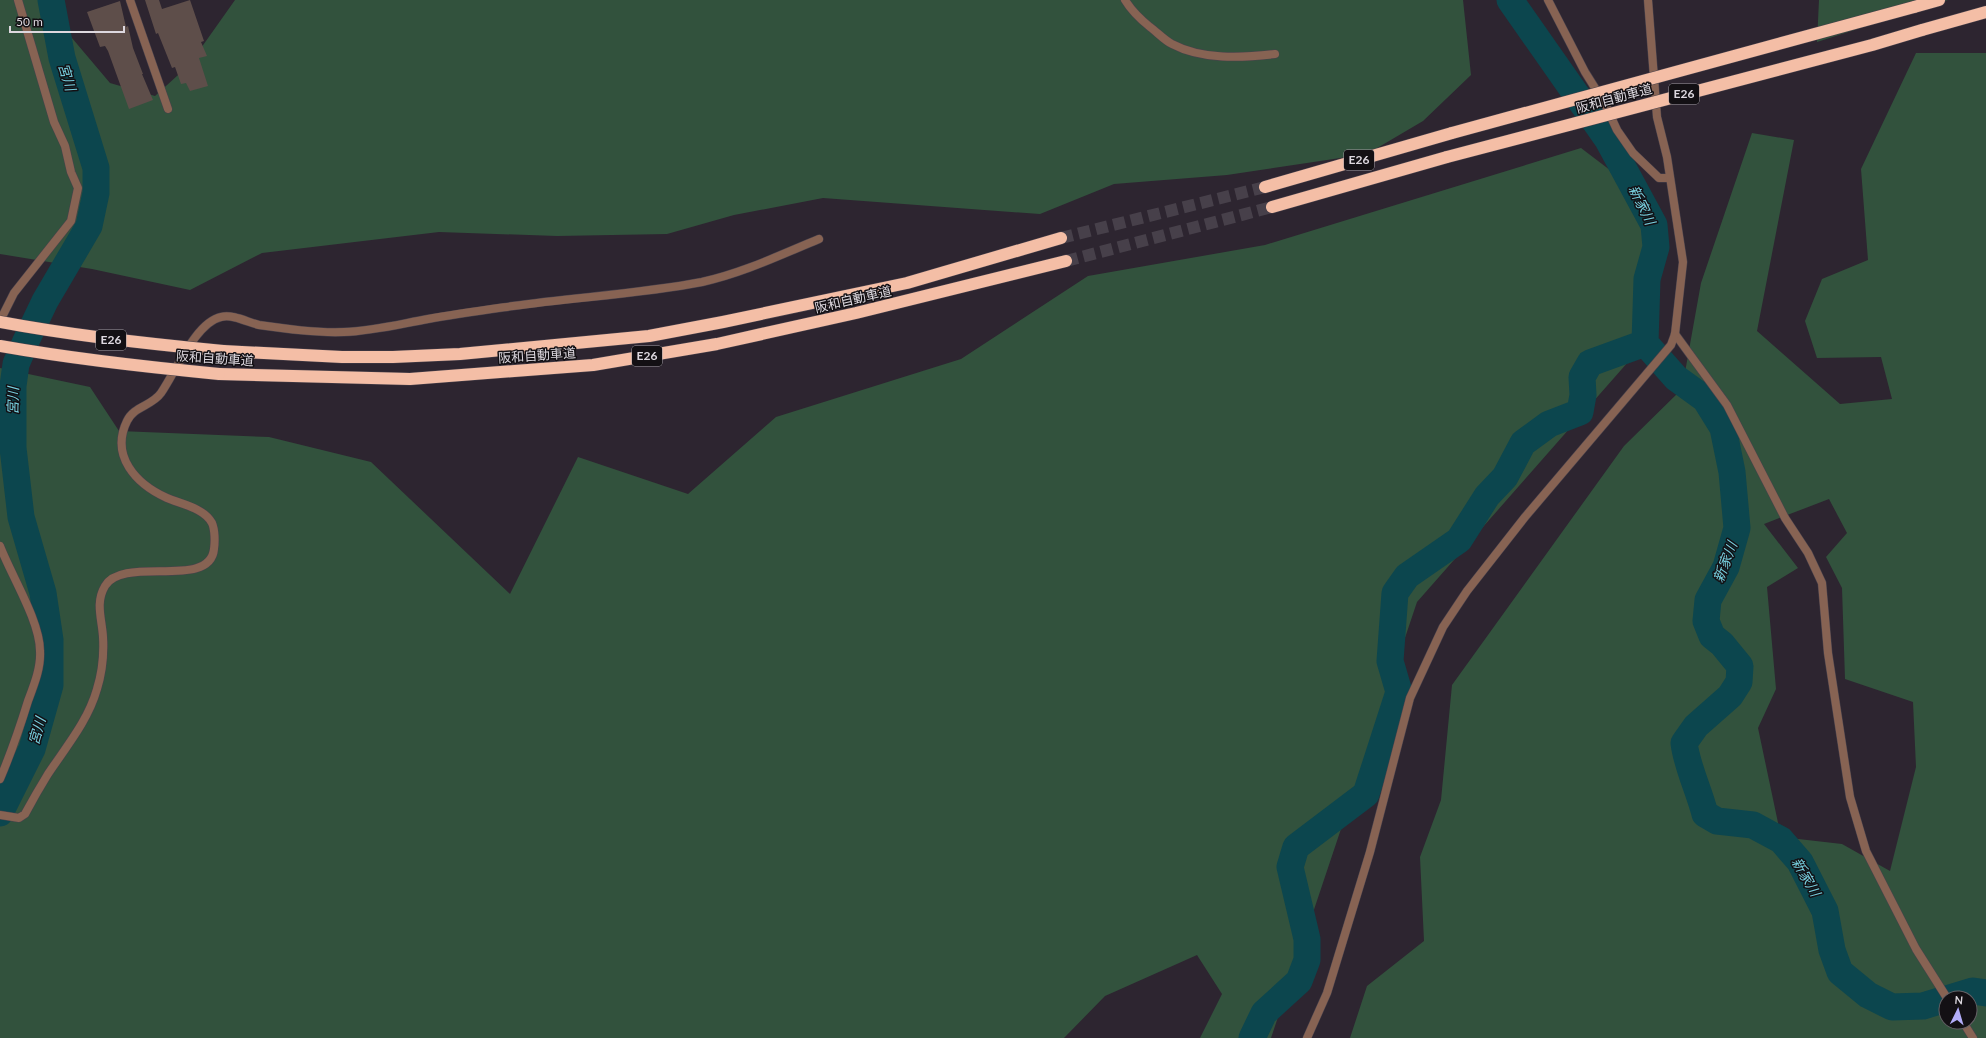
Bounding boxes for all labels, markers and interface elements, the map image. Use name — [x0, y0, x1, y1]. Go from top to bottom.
scale bar — [10, 8, 124, 34]
text: 50 m — [16, 14, 43, 29]
water label: 宮川 — [55, 61, 80, 95]
street label: 阪和自動車道 — [1574, 80, 1654, 116]
road number: E26 — [1669, 84, 1699, 104]
road number: E26 — [1344, 150, 1374, 170]
water label: 新家川 — [1626, 182, 1660, 229]
street label: 阪和自動車道 — [813, 282, 893, 316]
road number: E26 — [96, 330, 126, 350]
street label: 阪和自動車道 — [498, 344, 576, 366]
road number: E26 — [632, 346, 662, 366]
street label: 阪和自動車道 — [176, 347, 254, 369]
water label: 宮川 — [4, 385, 21, 415]
water label: 新家川 — [1709, 537, 1741, 584]
water label: 宮川 — [24, 713, 49, 747]
water label: 新家川 — [1789, 854, 1825, 901]
north arrow — [1938, 990, 1978, 1030]
text: N — [1954, 993, 1964, 1006]

